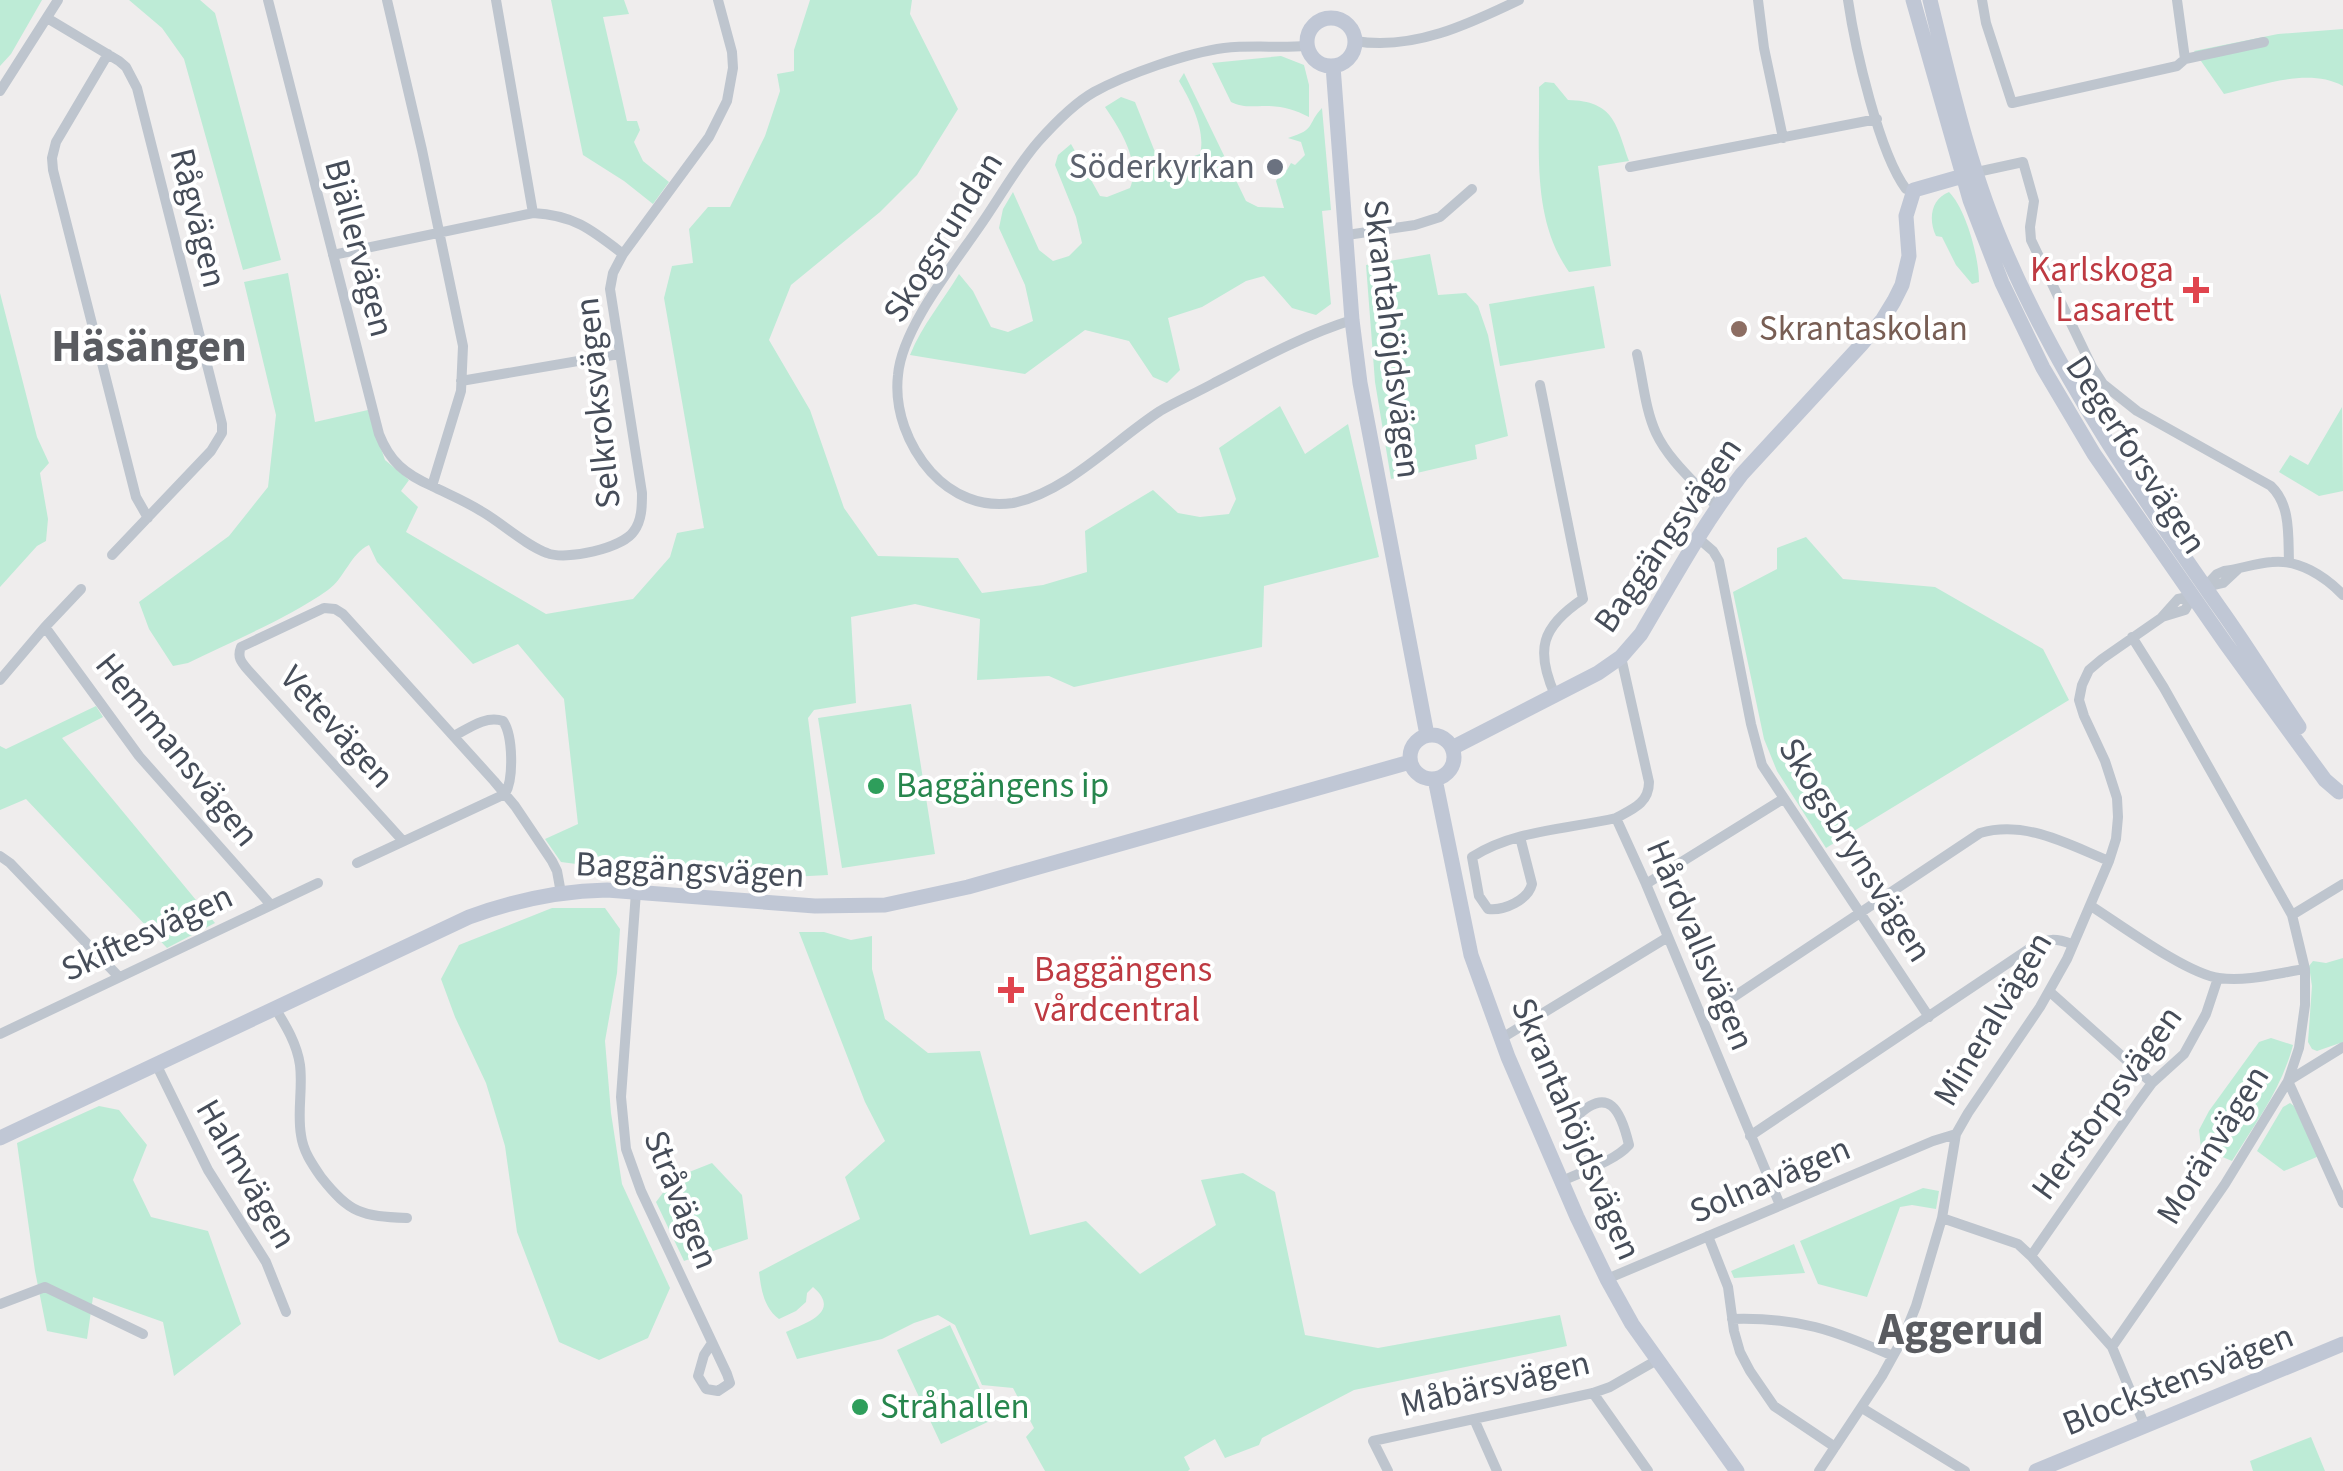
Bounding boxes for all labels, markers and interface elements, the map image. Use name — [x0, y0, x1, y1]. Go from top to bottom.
street label: Skogsrundan — [871, 142, 1015, 332]
place label: Söderkyrkan — [1069, 142, 1255, 192]
street label: Rågvägen — [157, 143, 239, 293]
street label: Bjällervägen — [311, 154, 407, 342]
marker: Söderkyrkan — [1264, 156, 1286, 178]
street label: Skrantahöjdsvägen — [1350, 197, 1434, 481]
place label: Karlskoga Lasarett — [2030, 245, 2174, 335]
marker: Karlskoga Lasarett — [2183, 277, 2209, 303]
street label: Selkroksvägen — [562, 295, 634, 511]
place label: Skrantaskolan — [1759, 304, 1968, 354]
district label: Häsängen — [51, 315, 247, 379]
marker: Skrantaskolan — [1728, 318, 1750, 340]
street label: Degerforsvägen — [2053, 346, 2219, 564]
street label: Baggängsvägen — [1582, 427, 1754, 643]
street label: Hemmansvägen — [83, 642, 271, 858]
street label: Vetevägen — [268, 654, 406, 800]
street label: Skogsbrynsvägen — [1766, 728, 1944, 972]
place label: Baggängens ip — [896, 761, 1109, 811]
marker: Baggängens ip — [865, 775, 887, 797]
street label: Hårdvallsvägen — [1633, 832, 1767, 1058]
street label: Baggängsvägen — [574, 839, 806, 901]
street label: Skiftesvägen — [53, 871, 241, 995]
street label: Mineralvägen — [1921, 922, 2065, 1116]
place label: Baggängens vårdcentral — [1034, 945, 1212, 1035]
marker: Baggängens vårdcentral — [998, 977, 1024, 1003]
street label: Skrantahöjdsvägen — [1498, 990, 1654, 1268]
street label: Herstorpsvägen — [2019, 995, 2195, 1211]
street label: Moränvägen — [2144, 1056, 2282, 1234]
street label: Halmvägen — [183, 1090, 309, 1258]
street label: Stråvägen — [631, 1123, 731, 1277]
street label: Solnavägen — [1682, 1124, 1858, 1236]
district label: Aggerud — [1877, 1298, 2044, 1362]
street label: Blockstensvägen — [2055, 1311, 2301, 1449]
street label: Måbärsvägen — [1395, 1338, 1595, 1430]
place label: Stråhallen — [880, 1382, 1030, 1432]
marker: Stråhallen — [849, 1396, 871, 1418]

